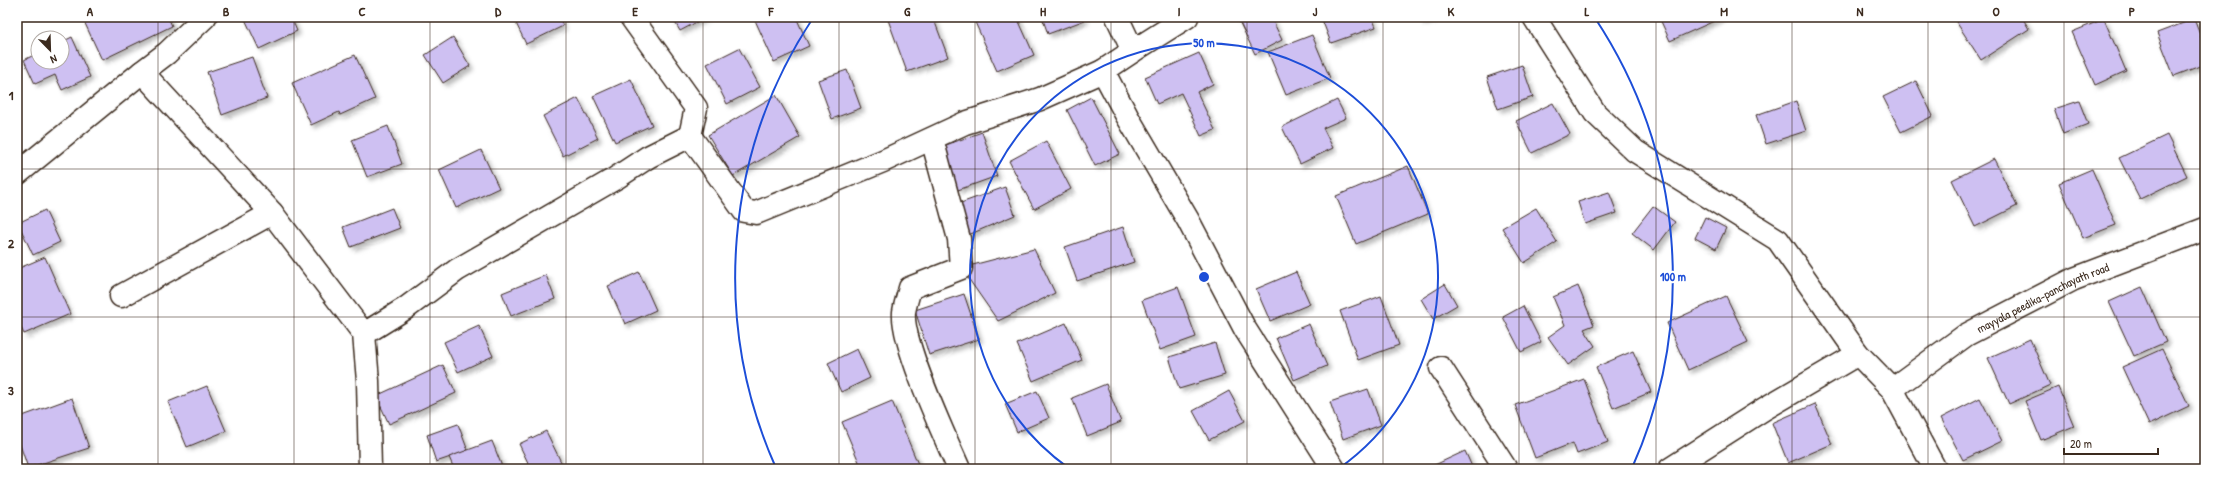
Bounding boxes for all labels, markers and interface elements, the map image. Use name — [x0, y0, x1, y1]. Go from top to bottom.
text: A — [87, 2, 94, 20]
text: B — [223, 2, 230, 20]
text: C — [358, 2, 366, 20]
text: D — [495, 2, 502, 20]
text: E — [632, 2, 638, 20]
text: F — [768, 2, 775, 20]
text: G — [904, 2, 911, 20]
text: H — [1040, 2, 1046, 20]
text: I — [1177, 2, 1181, 20]
text: J — [1313, 2, 1318, 20]
text: K — [1448, 2, 1455, 20]
text: L — [1585, 2, 1590, 20]
text: M — [1720, 2, 1728, 20]
text: N — [1857, 2, 1864, 20]
text: O — [1992, 2, 2000, 20]
text: P — [2129, 2, 2135, 20]
north arrow — [30, 30, 70, 70]
text: 50 m — [1193, 34, 1215, 51]
text: N — [48, 52, 59, 67]
text: 1 — [9, 86, 14, 104]
text: 2 — [8, 234, 15, 252]
street label: mayyala peedika-panchayath road — [1973, 258, 2111, 337]
text: 100 m — [1660, 268, 1686, 285]
centre of rings — [1197, 270, 1211, 284]
text: 3 — [8, 381, 14, 399]
scale bar — [2064, 430, 2158, 456]
text: 20 m — [2070, 435, 2092, 452]

